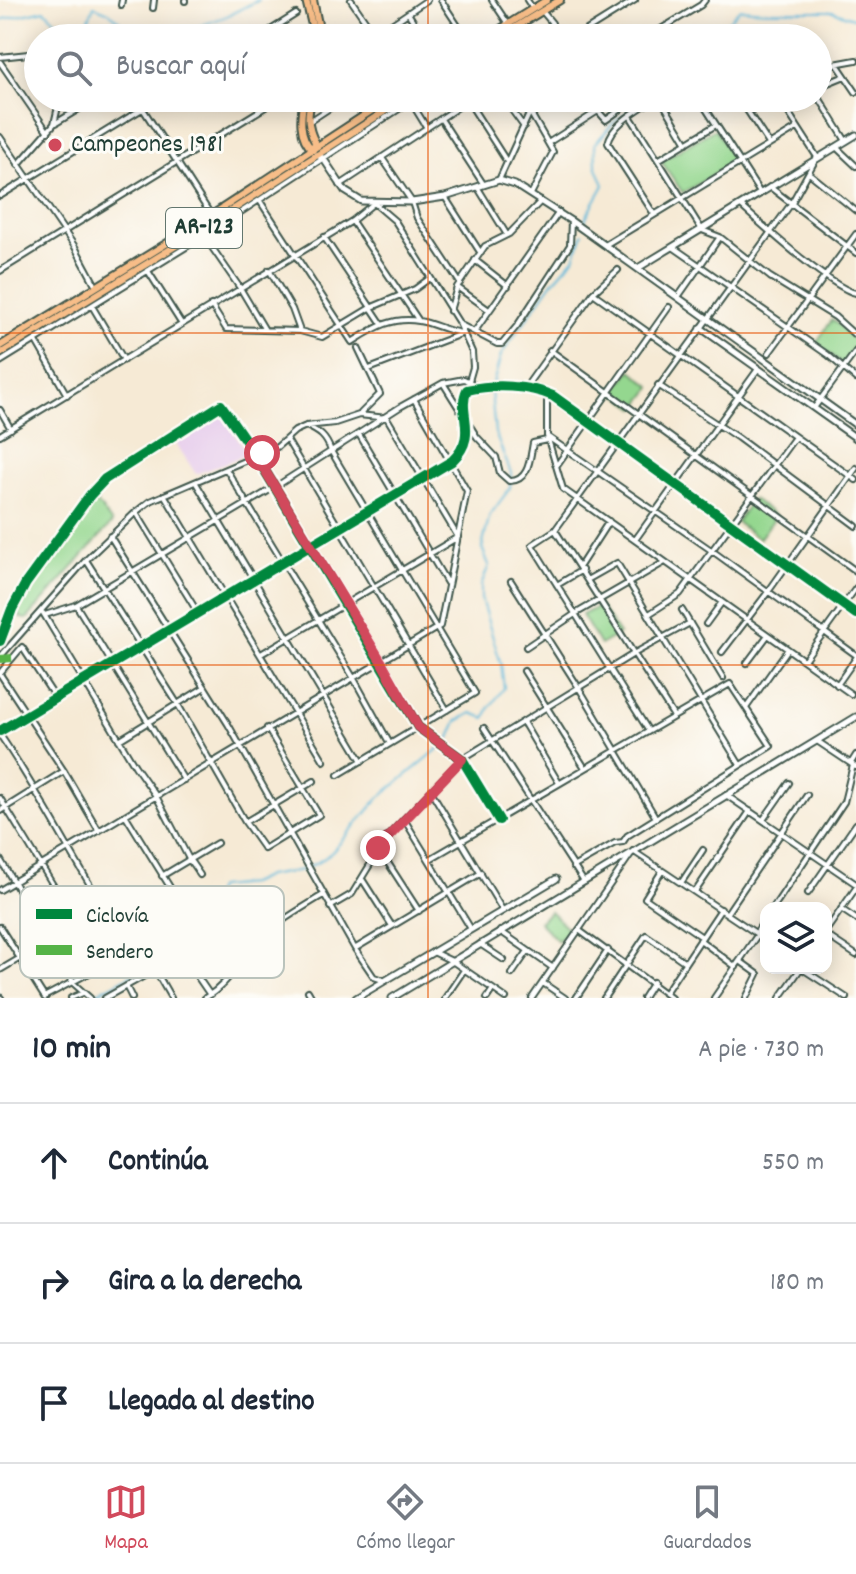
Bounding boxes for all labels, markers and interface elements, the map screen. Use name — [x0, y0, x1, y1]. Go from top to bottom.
search box — [24, 24, 832, 112]
icon: search — [52, 46, 96, 90]
text: Buscar aquí — [116, 47, 246, 90]
place label: Campeones 1981 — [71, 127, 223, 164]
marker: Campeones 1981 — [46, 136, 64, 154]
road number: AR-123 — [166, 208, 242, 248]
route start — [244, 435, 280, 471]
route end — [360, 830, 396, 866]
legend — [20, 886, 284, 978]
text: Ciclovía — [86, 902, 149, 933]
map controls — [760, 902, 832, 974]
button: layers — [760, 902, 832, 974]
text: Sendero — [86, 938, 154, 969]
text: 10 min — [32, 1026, 111, 1075]
text: A pie · 730 m — [698, 1032, 824, 1069]
icon: ahead — [32, 1141, 76, 1185]
text: Continúa — [108, 1142, 207, 1185]
text: 550 m — [762, 1145, 824, 1182]
icon: right — [32, 1261, 76, 1305]
text: Gira a la derecha — [108, 1262, 301, 1305]
text: 180 m — [770, 1265, 824, 1302]
icon: arrive — [32, 1381, 76, 1425]
text: Llegada al destino — [108, 1382, 315, 1425]
tab: Mapa — [104, 1480, 148, 1559]
tab: Cómo llegar — [356, 1480, 455, 1559]
tab: Guardados — [663, 1480, 752, 1559]

